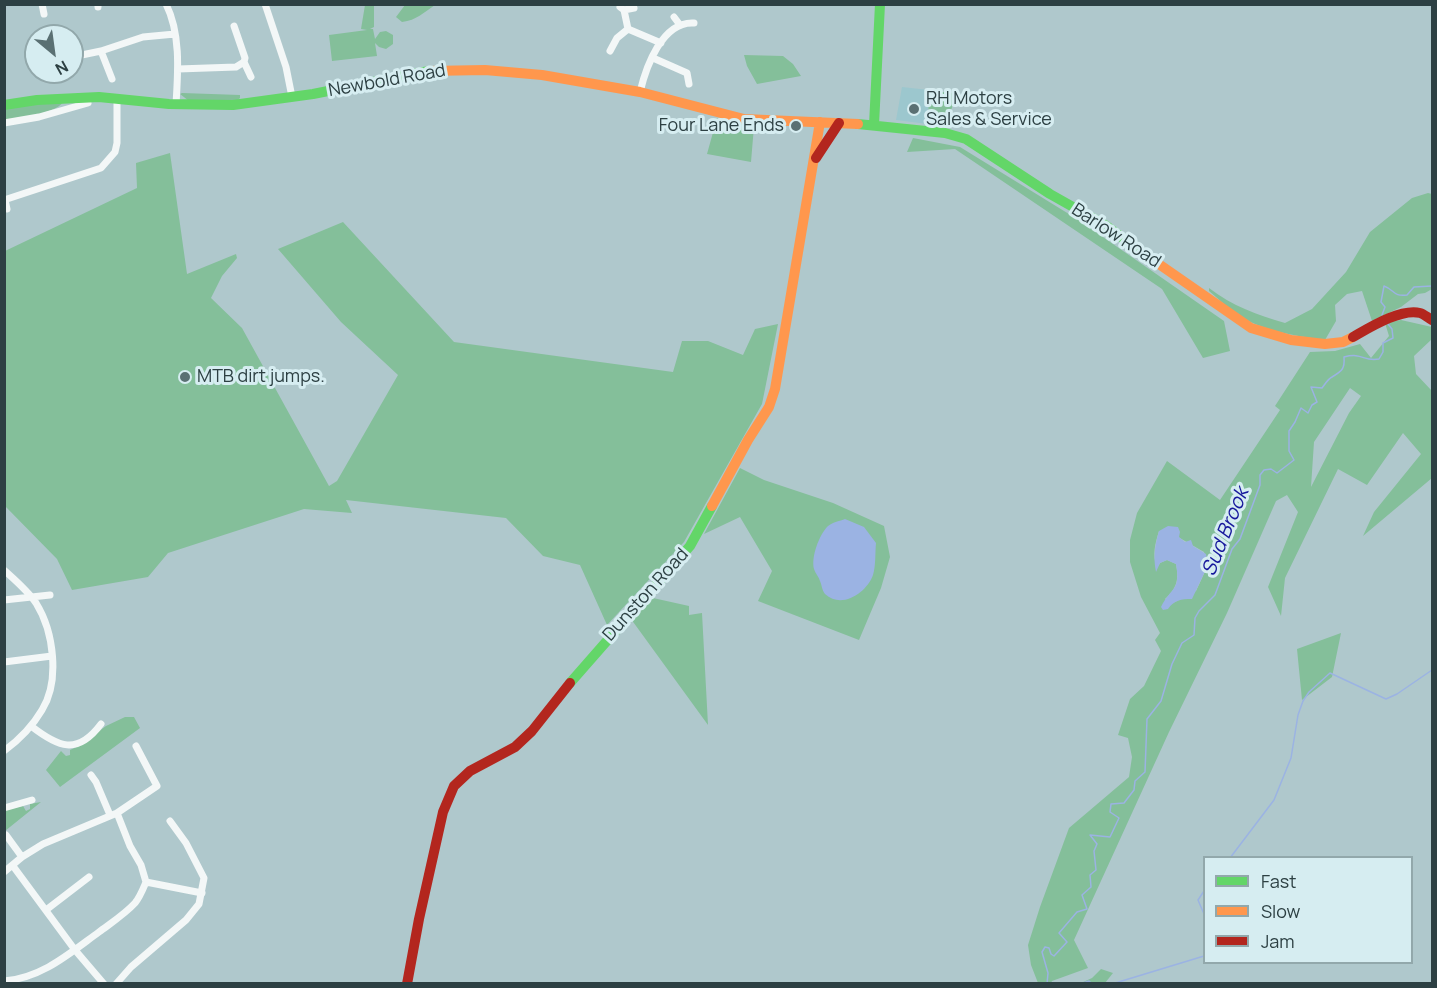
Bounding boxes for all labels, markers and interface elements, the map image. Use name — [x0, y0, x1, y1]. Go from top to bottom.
north arrow — [24, 24, 84, 84]
text: N — [51, 56, 72, 80]
street label: Newbold Road — [327, 60, 447, 102]
place label: RH Motors Sales & Service — [926, 88, 1052, 130]
marker: RH Motors Sales & Service — [907, 102, 921, 116]
place label: Four Lane Ends — [659, 115, 784, 137]
marker: Four Lane Ends — [789, 119, 803, 133]
street label: Barlow Road — [1067, 199, 1165, 273]
place label: MTB dirt jumps. — [197, 366, 325, 388]
marker: MTB dirt jumps. — [178, 370, 192, 384]
water label: Sud Brook — [1197, 484, 1255, 580]
street label: Dunston Road — [599, 544, 693, 646]
legend — [1203, 856, 1413, 964]
text: Fast — [1261, 869, 1296, 893]
text: Slow — [1261, 899, 1300, 923]
text: Jam — [1261, 929, 1295, 953]

